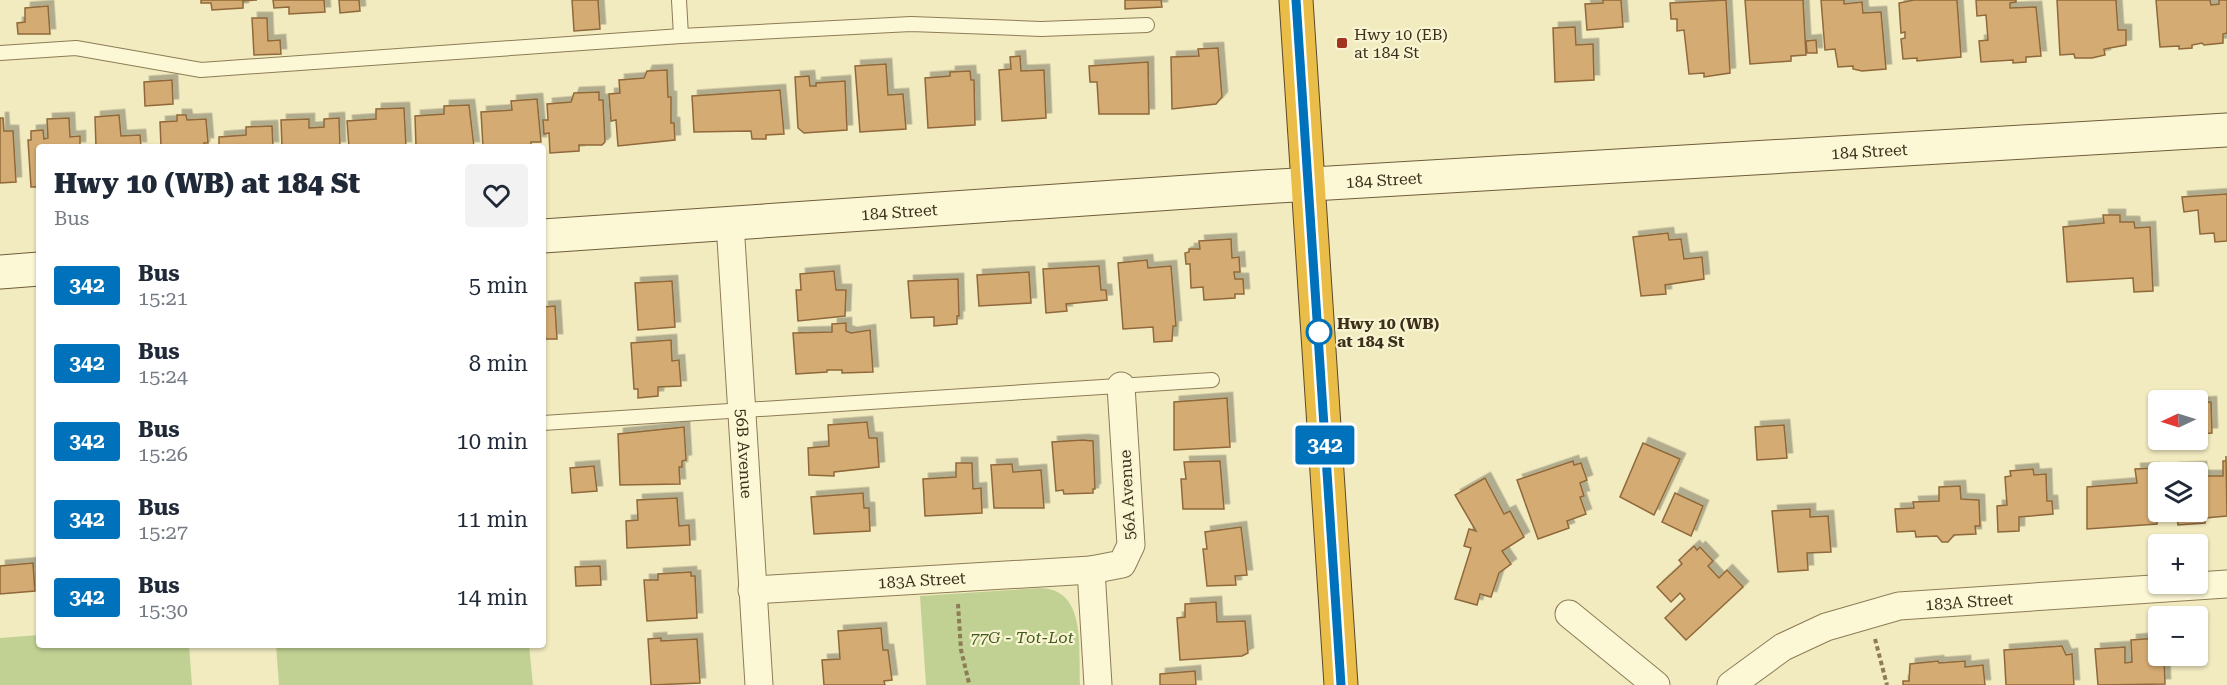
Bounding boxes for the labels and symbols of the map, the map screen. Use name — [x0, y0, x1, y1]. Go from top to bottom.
place label: Hwy 10 (EB) at 184 St — [1354, 25, 1448, 62]
marker: Hwy 10 (EB) at 184 St — [1335, 36, 1349, 50]
street label: 184 Street — [1830, 140, 1908, 163]
street label: 184 Street — [1345, 168, 1423, 192]
street label: 184 Street — [860, 200, 938, 224]
place label: Hwy 10 (WB) at 184 St — [1337, 314, 1439, 351]
marker: Hwy 10 (WB) at 184 St — [1306, 319, 1332, 345]
north arrow — [2148, 390, 2208, 450]
street label: 56B Avenue — [732, 408, 756, 499]
line badge: 342 — [1290, 426, 1360, 464]
street label: 56A Avenue — [1116, 449, 1139, 541]
street label: 183A Street — [877, 568, 966, 593]
street label: 183A Street — [1925, 589, 2014, 614]
park label: 77G - Tot-Lot — [970, 628, 1074, 647]

